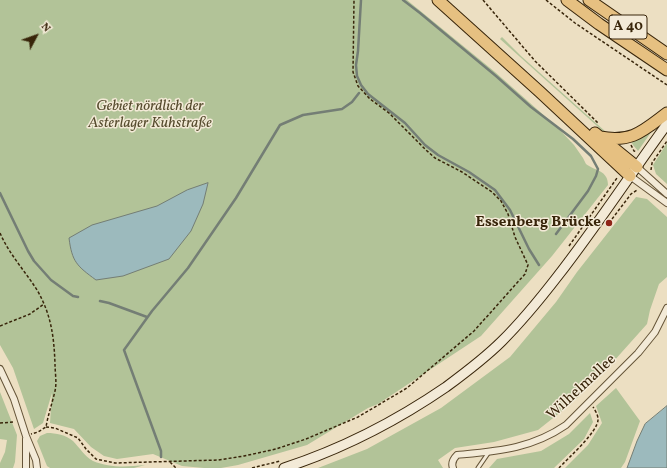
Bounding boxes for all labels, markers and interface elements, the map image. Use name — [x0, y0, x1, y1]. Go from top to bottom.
road number: A 40 — [609, 15, 647, 39]
north arrow — [16, 16, 56, 56]
text: N — [37, 20, 54, 36]
park label: Gebiet nördlich der Asterlager Kuhstraße — [88, 98, 212, 133]
place label: Essenberg Brücke — [476, 214, 601, 232]
marker: Essenberg Brücke — [604, 218, 614, 228]
street label: Wilhelmallee — [544, 351, 620, 425]

